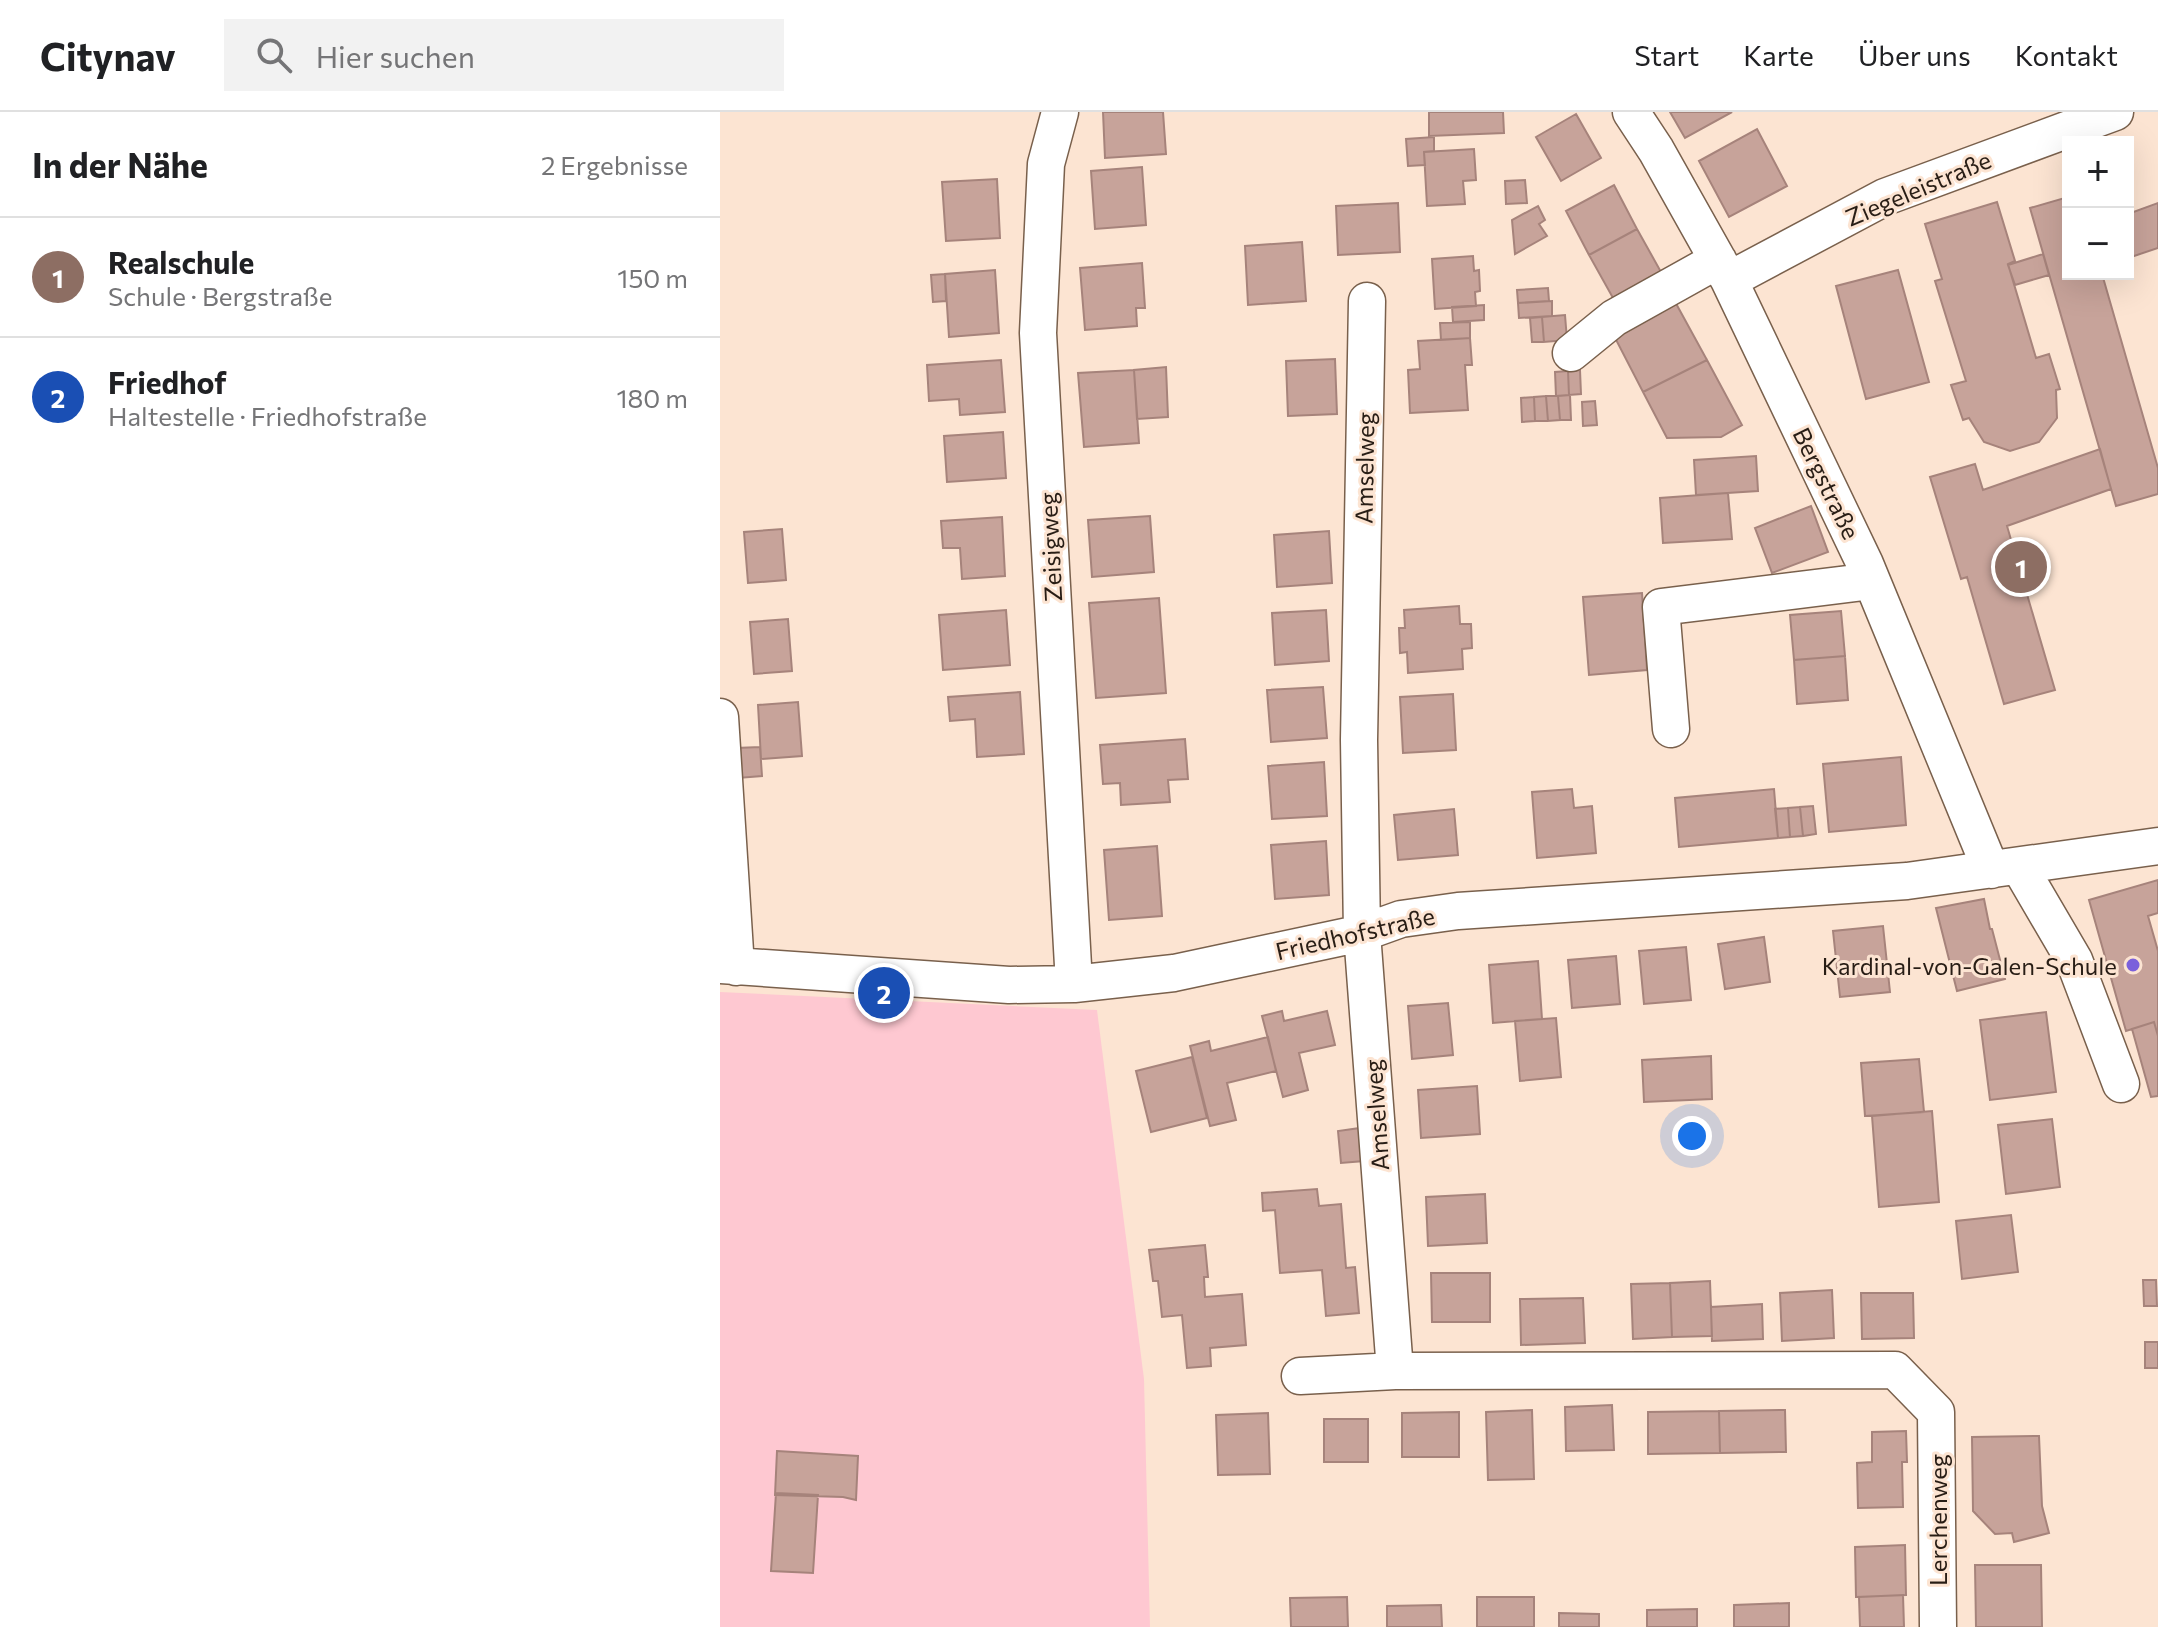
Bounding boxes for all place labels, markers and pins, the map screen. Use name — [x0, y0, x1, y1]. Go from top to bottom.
pin: 1 — [1995, 537, 2047, 597]
place label: Kardinal-von-Galen-Schule — [1822, 951, 2117, 980]
marker: Kardinal-von-Galen-Schule — [2124, 956, 2142, 974]
pin: 2 — [858, 963, 910, 1023]

